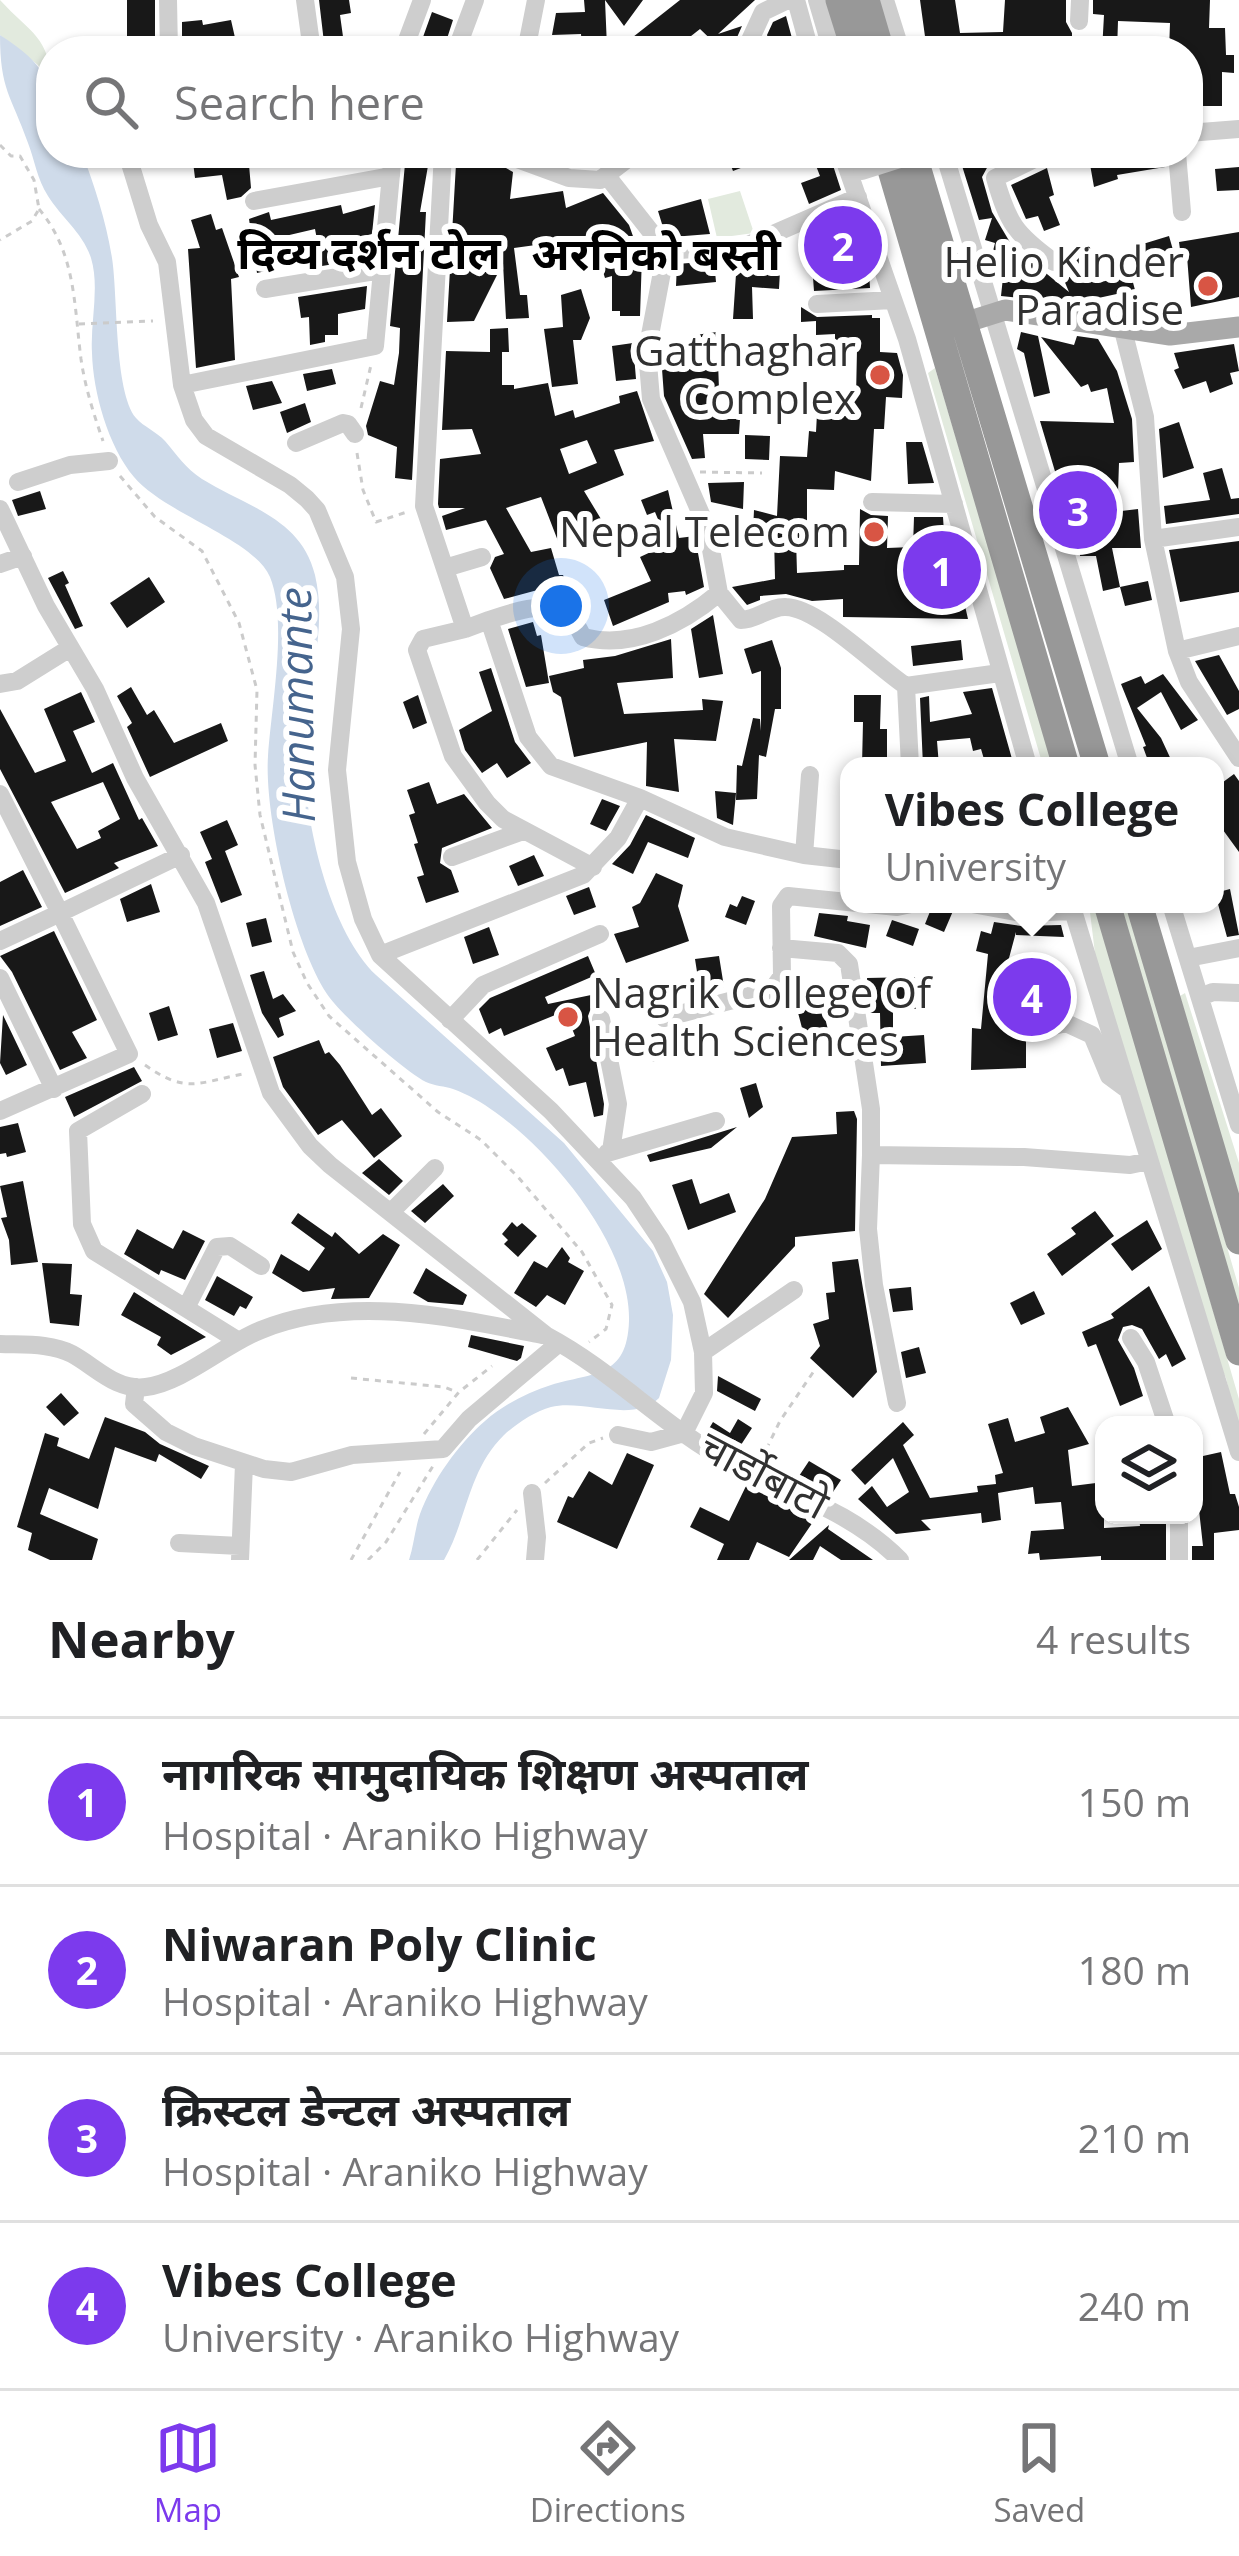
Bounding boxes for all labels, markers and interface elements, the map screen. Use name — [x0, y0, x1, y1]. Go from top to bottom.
search box — [36, 36, 1203, 168]
icon: search — [78, 69, 144, 135]
text: Search here — [174, 72, 425, 133]
pin: 2 — [804, 200, 882, 290]
district label: दिव्य दर्शन टोल — [237, 221, 502, 282]
district label: अरनिको बस्ती — [531, 222, 781, 283]
place label: Helio Kinder Paradise — [944, 232, 1184, 337]
marker: Helio Kinder Paradise — [1195, 273, 1221, 299]
place label: Gatthaghar Complex — [634, 321, 856, 426]
marker: Gatthaghar Complex — [867, 362, 893, 388]
pin: 3 — [1039, 465, 1117, 555]
place label: Nepal Telecom — [559, 502, 850, 559]
marker: Nepal Telecom — [861, 519, 887, 545]
pin: 1 — [903, 525, 981, 615]
your location — [531, 576, 591, 636]
water label: Hanumante — [263, 587, 328, 823]
popup — [840, 757, 1224, 913]
text: Vibes College — [885, 778, 1179, 839]
text: University — [885, 839, 1066, 892]
pin: 4 — [993, 952, 1071, 1042]
place label: Nagrik College Of Health Sciences — [592, 963, 934, 1068]
marker: Nagrik College Of Health Sciences — [555, 1004, 581, 1030]
street label: चार्डोबाटो — [690, 1416, 840, 1532]
map controls — [1095, 1416, 1203, 1524]
button: layers — [1095, 1416, 1203, 1524]
text: Nearby — [48, 1603, 235, 1673]
text: 4 results — [1036, 1612, 1191, 1665]
text: नागरिक सामुदायिक शिक्षण अस्पताल — [162, 1742, 809, 1803]
text: 1 — [76, 1775, 98, 1828]
text: 150 m — [1078, 1775, 1191, 1828]
text: Hospital · Araniko Highway — [162, 1808, 648, 1861]
text: Niwaran Poly Clinic — [162, 1913, 597, 1974]
text: 2 — [76, 1943, 98, 1996]
text: 180 m — [1078, 1943, 1191, 1996]
text: Hospital · Araniko Highway — [162, 1974, 648, 2027]
text: क्रिस्टल डेन्टल अस्पताल — [162, 2078, 570, 2139]
text: 3 — [76, 2111, 98, 2164]
text: 210 m — [1078, 2111, 1191, 2164]
text: Hospital · Araniko Highway — [162, 2144, 648, 2197]
text: Vibes College — [162, 2249, 457, 2310]
text: 4 — [76, 2279, 98, 2332]
text: 240 m — [1078, 2279, 1191, 2332]
text: University · Araniko Highway — [162, 2310, 679, 2363]
tab: Map — [154, 2415, 222, 2532]
tab: Directions — [530, 2415, 686, 2532]
tab: Saved — [993, 2415, 1085, 2532]

